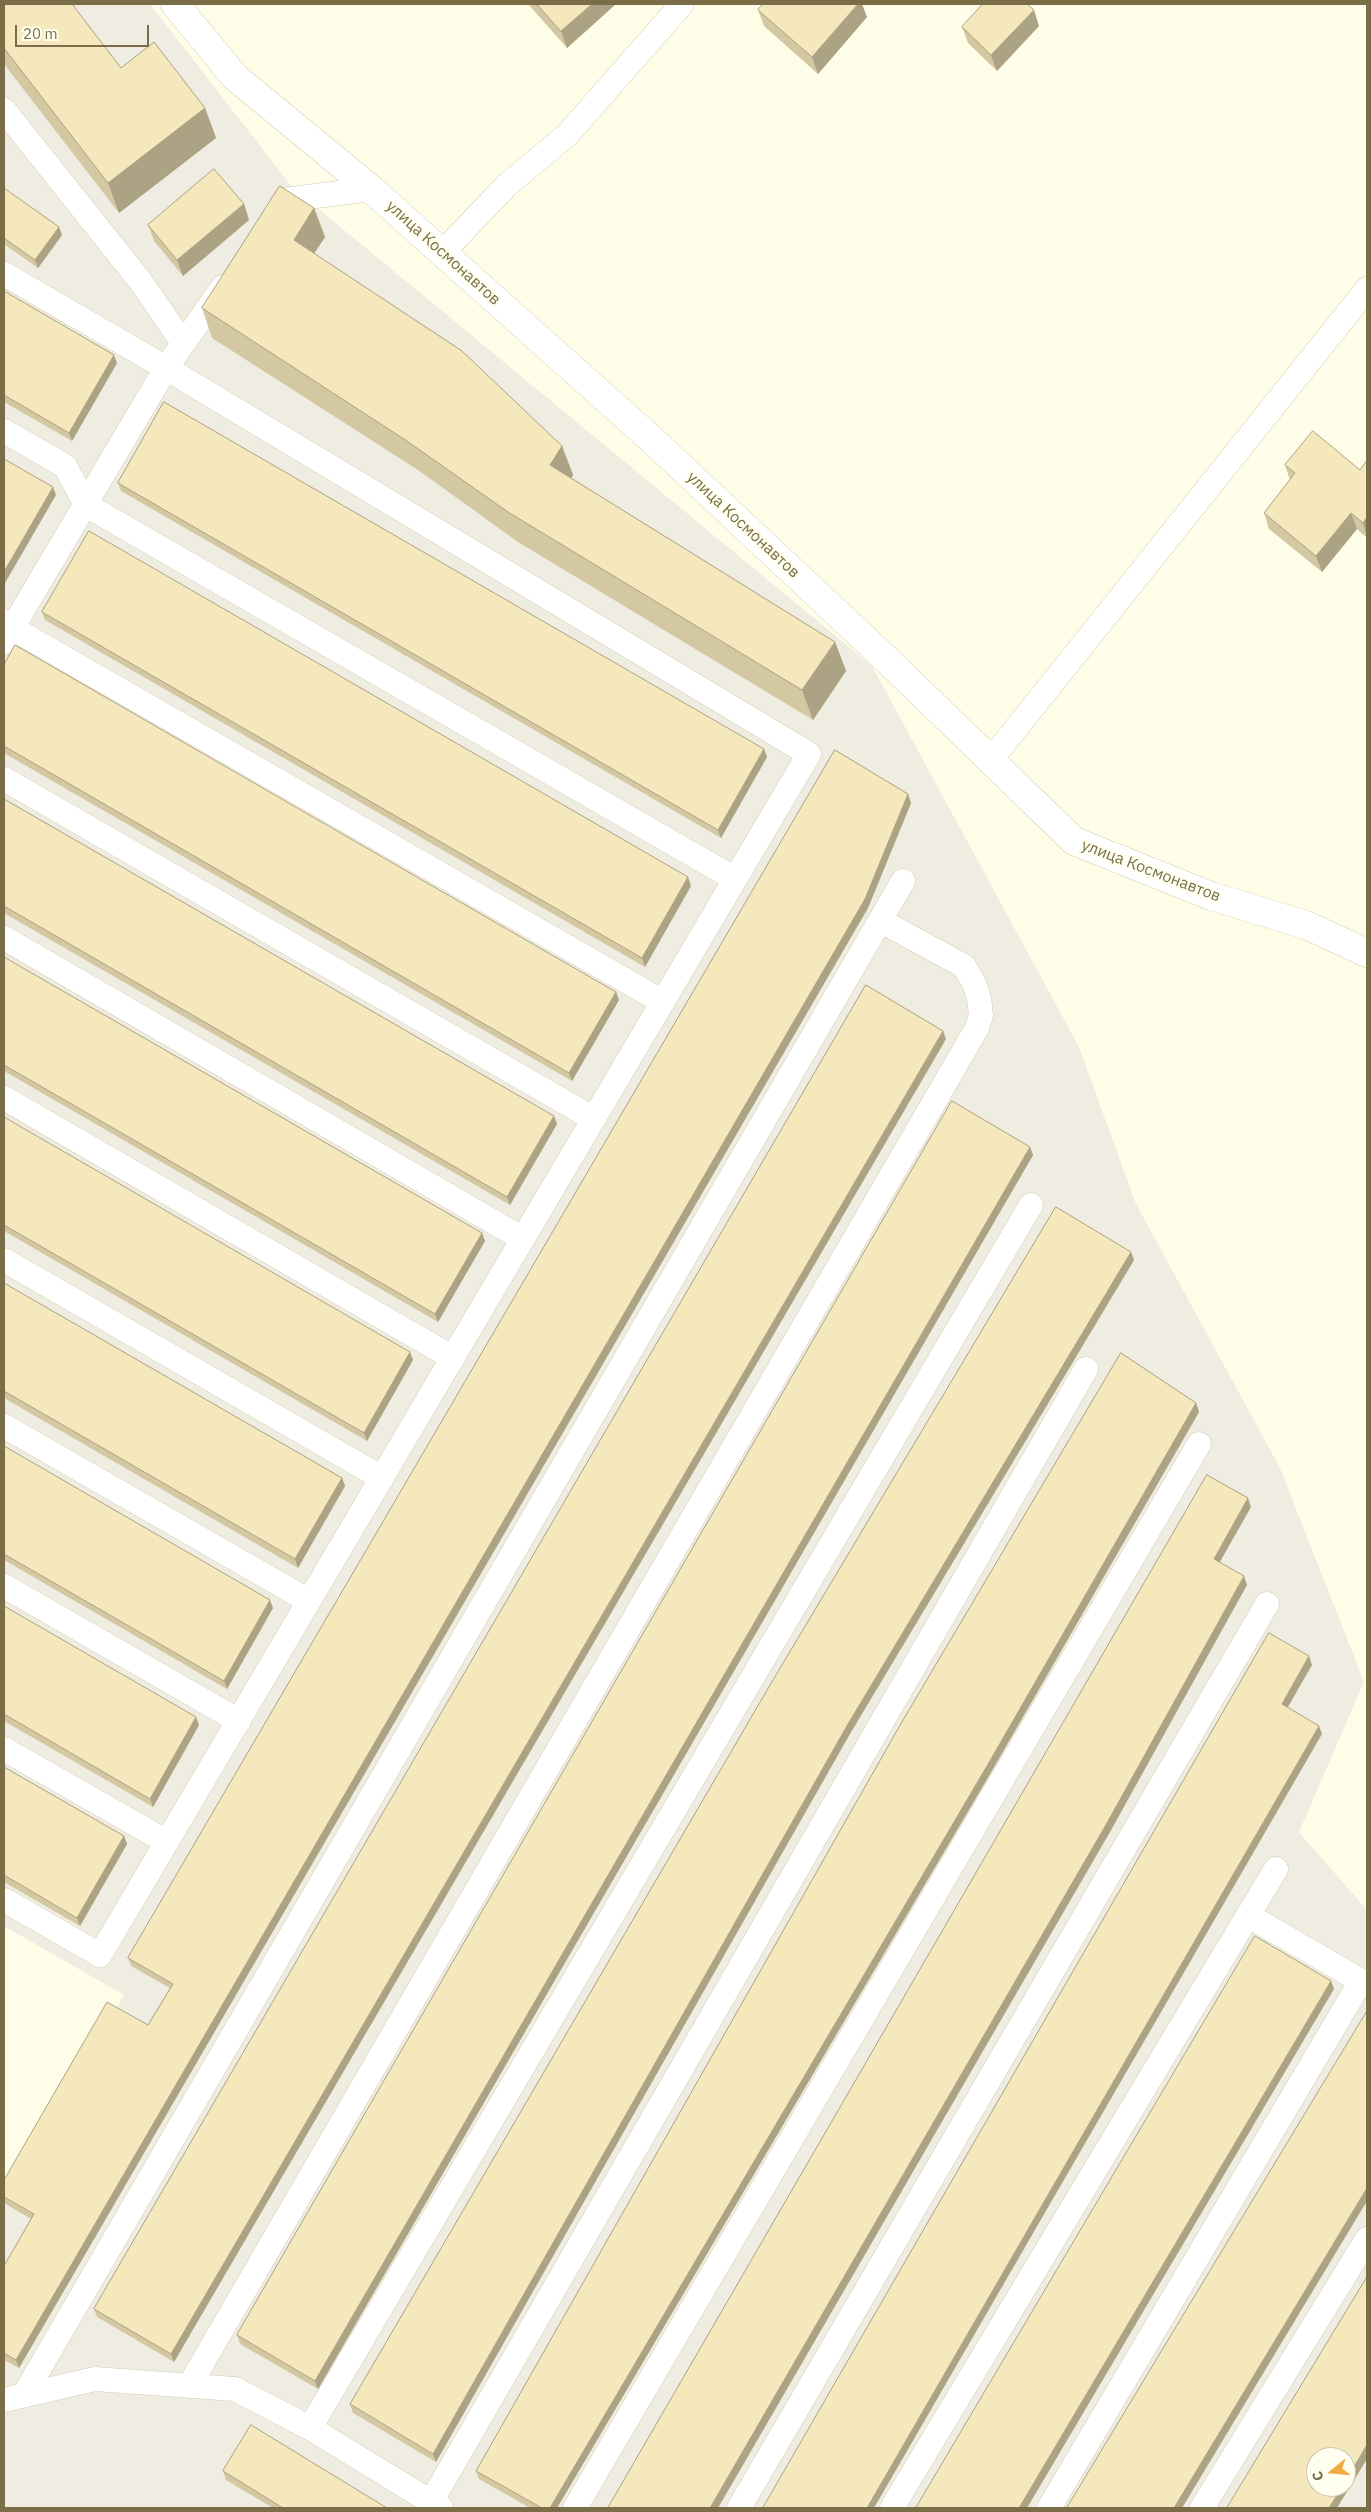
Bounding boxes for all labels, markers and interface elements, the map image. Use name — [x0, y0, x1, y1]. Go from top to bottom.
scale bar — [18, 15, 151, 47]
text: 20 m — [23, 24, 58, 43]
street label: улица Космонавтов — [382, 197, 504, 309]
street label: улица Космонавтов — [683, 468, 803, 582]
street label: улица Космонавтов — [1079, 836, 1223, 906]
north arrow — [1306, 2447, 1356, 2497]
text: С — [1308, 2469, 1328, 2483]

